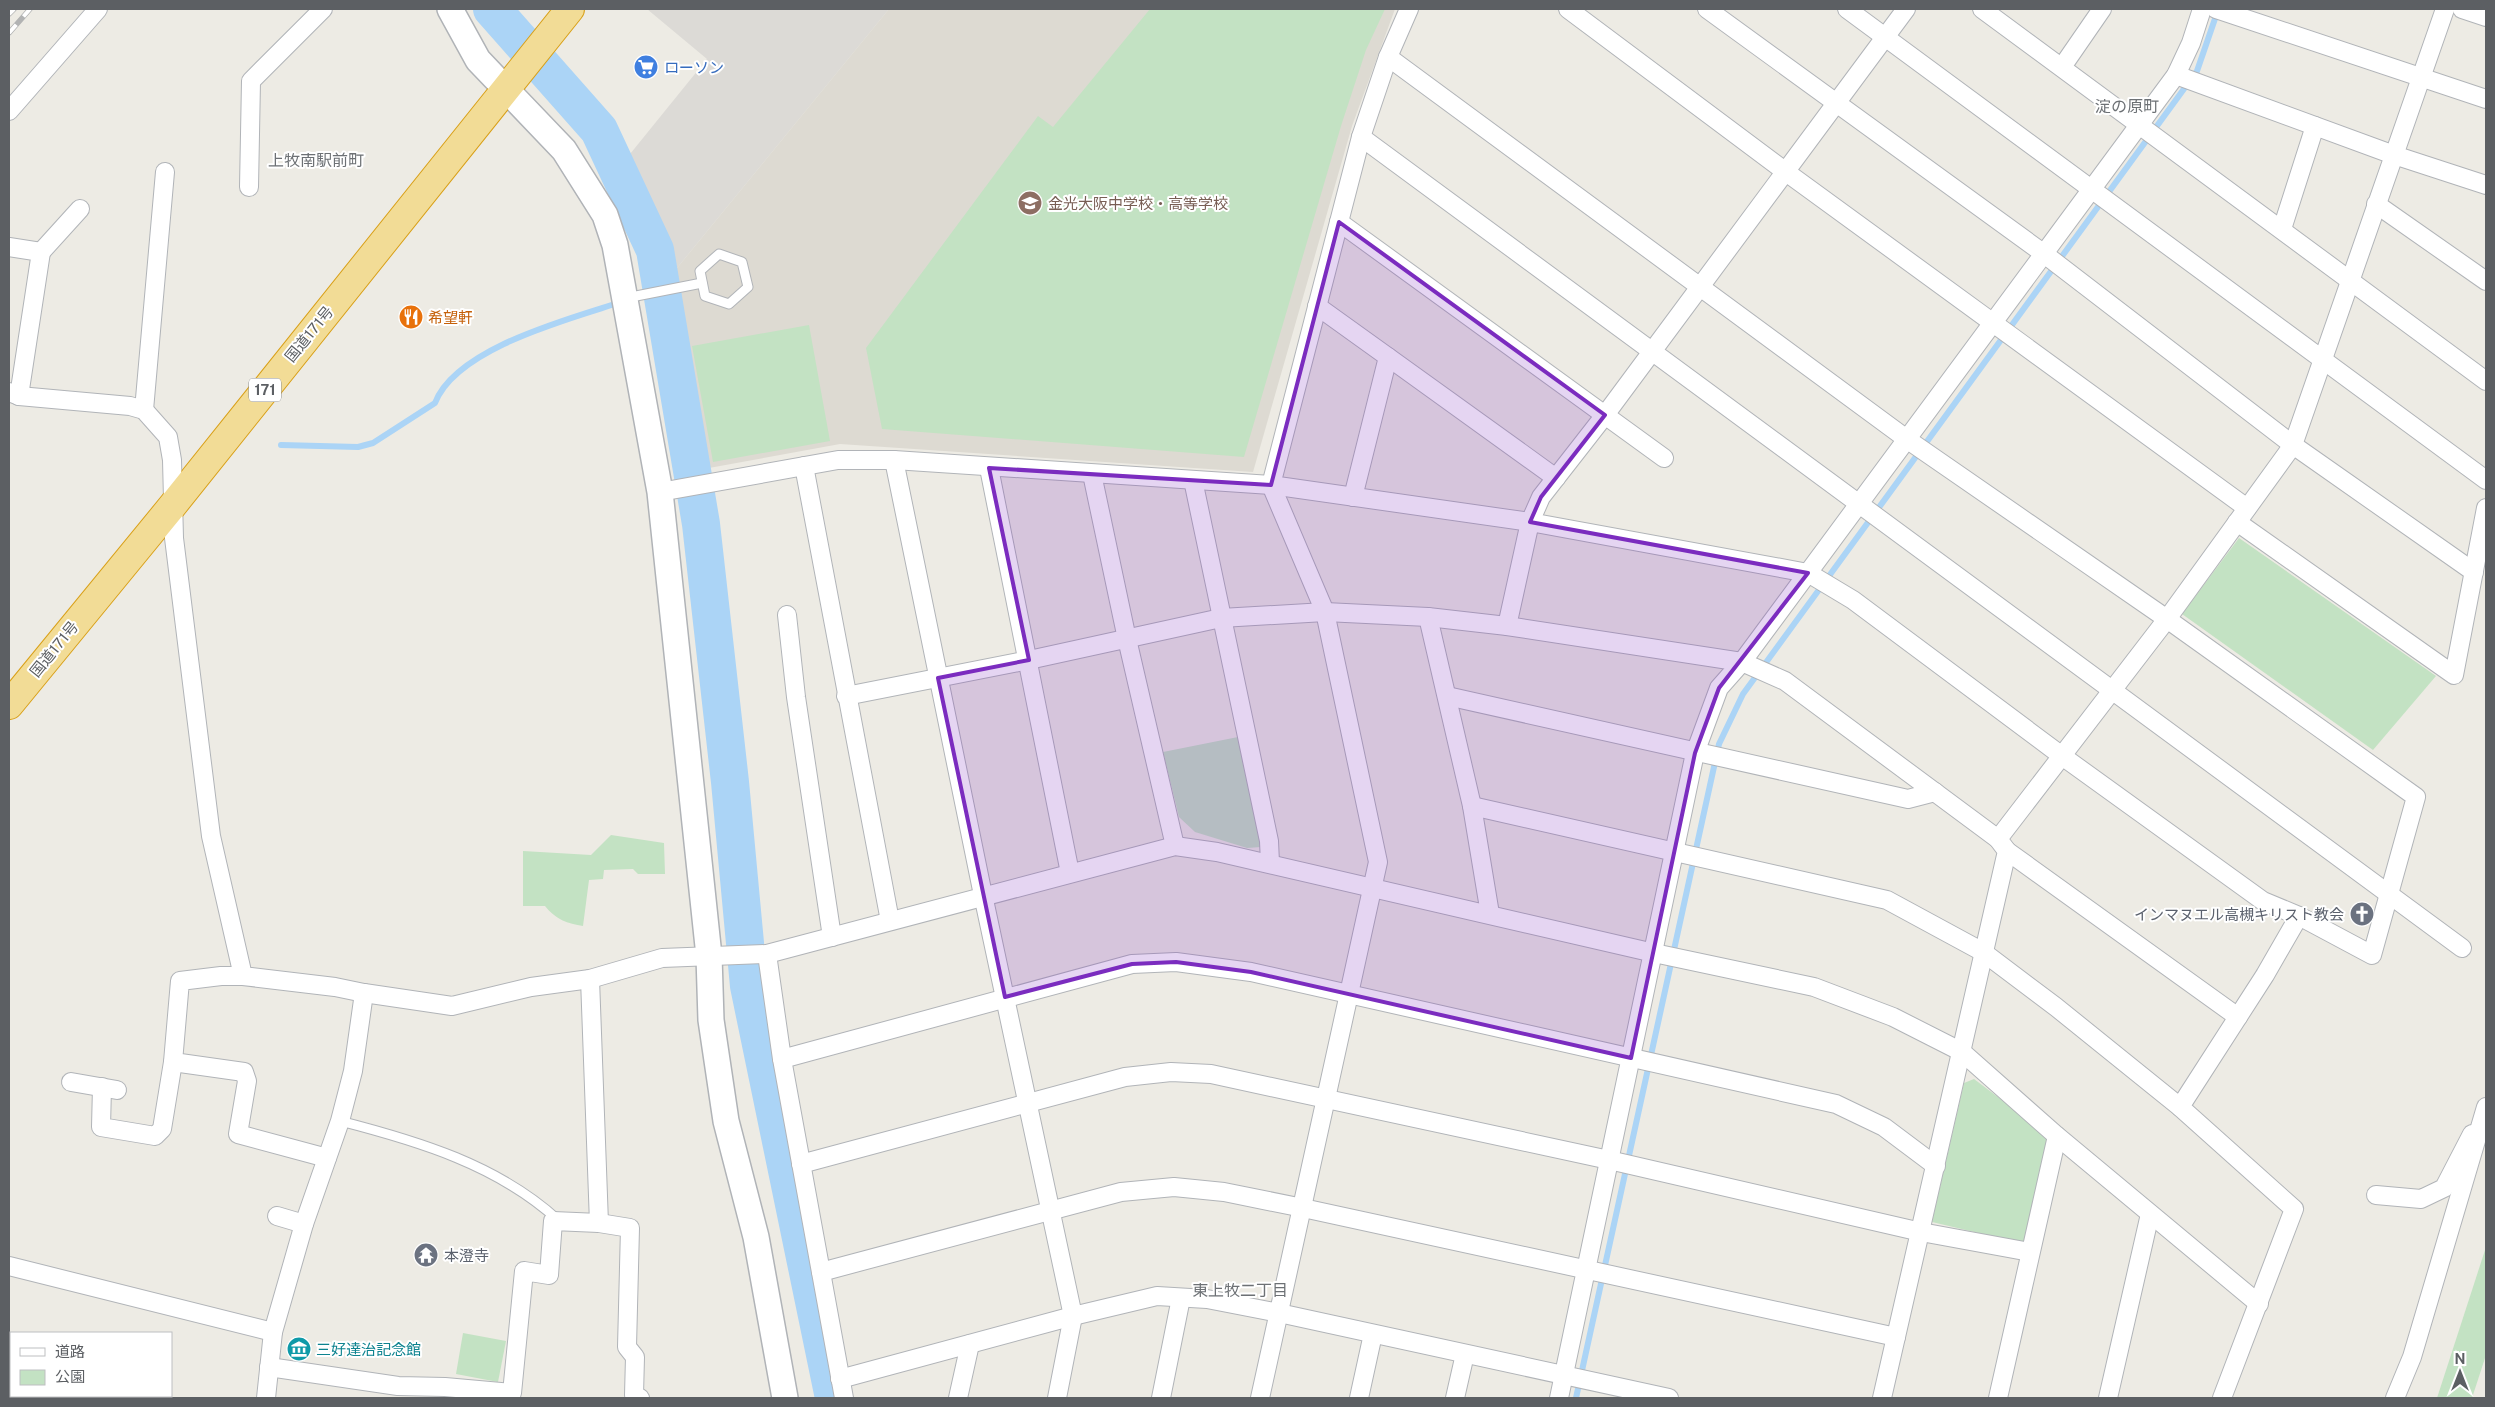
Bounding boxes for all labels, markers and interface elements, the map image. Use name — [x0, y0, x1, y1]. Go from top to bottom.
supermarket icon: ローソン — [633, 54, 659, 80]
place label: ローソン — [664, 59, 724, 76]
district label: 淀の原町 — [2095, 97, 2159, 116]
district label: 上牧南駅前町 — [268, 151, 364, 170]
school or university icon: 金光大阪中学校・高等学校 — [1017, 190, 1043, 216]
place label: 金光大阪中学校・高等学校 — [1048, 195, 1228, 212]
street label: 国道171号 — [281, 303, 337, 365]
restaurant icon: 希望軒 — [398, 304, 424, 330]
place label: 希望軒 — [428, 309, 473, 326]
road number: 171 — [249, 378, 281, 402]
street label: 国道171号 — [26, 618, 82, 680]
church icon: インマヌエル高槻キリスト教会 — [2349, 901, 2375, 927]
place label: インマヌエル高槻キリスト教会 — [2134, 906, 2344, 923]
temple icon: 本澄寺 — [413, 1242, 439, 1268]
place label: 本澄寺 — [444, 1247, 489, 1264]
district label: 東上牧二丁目 — [1192, 1281, 1288, 1300]
legend — [10, 1332, 172, 1397]
museum icon: 三好達治記念館 — [286, 1336, 312, 1362]
place label: 三好達治記念館 — [316, 1341, 421, 1358]
text: 道路 — [55, 1343, 85, 1360]
north arrow — [2435, 1347, 2485, 1397]
text: N — [2455, 1351, 2465, 1367]
text: 公園 — [55, 1368, 85, 1385]

